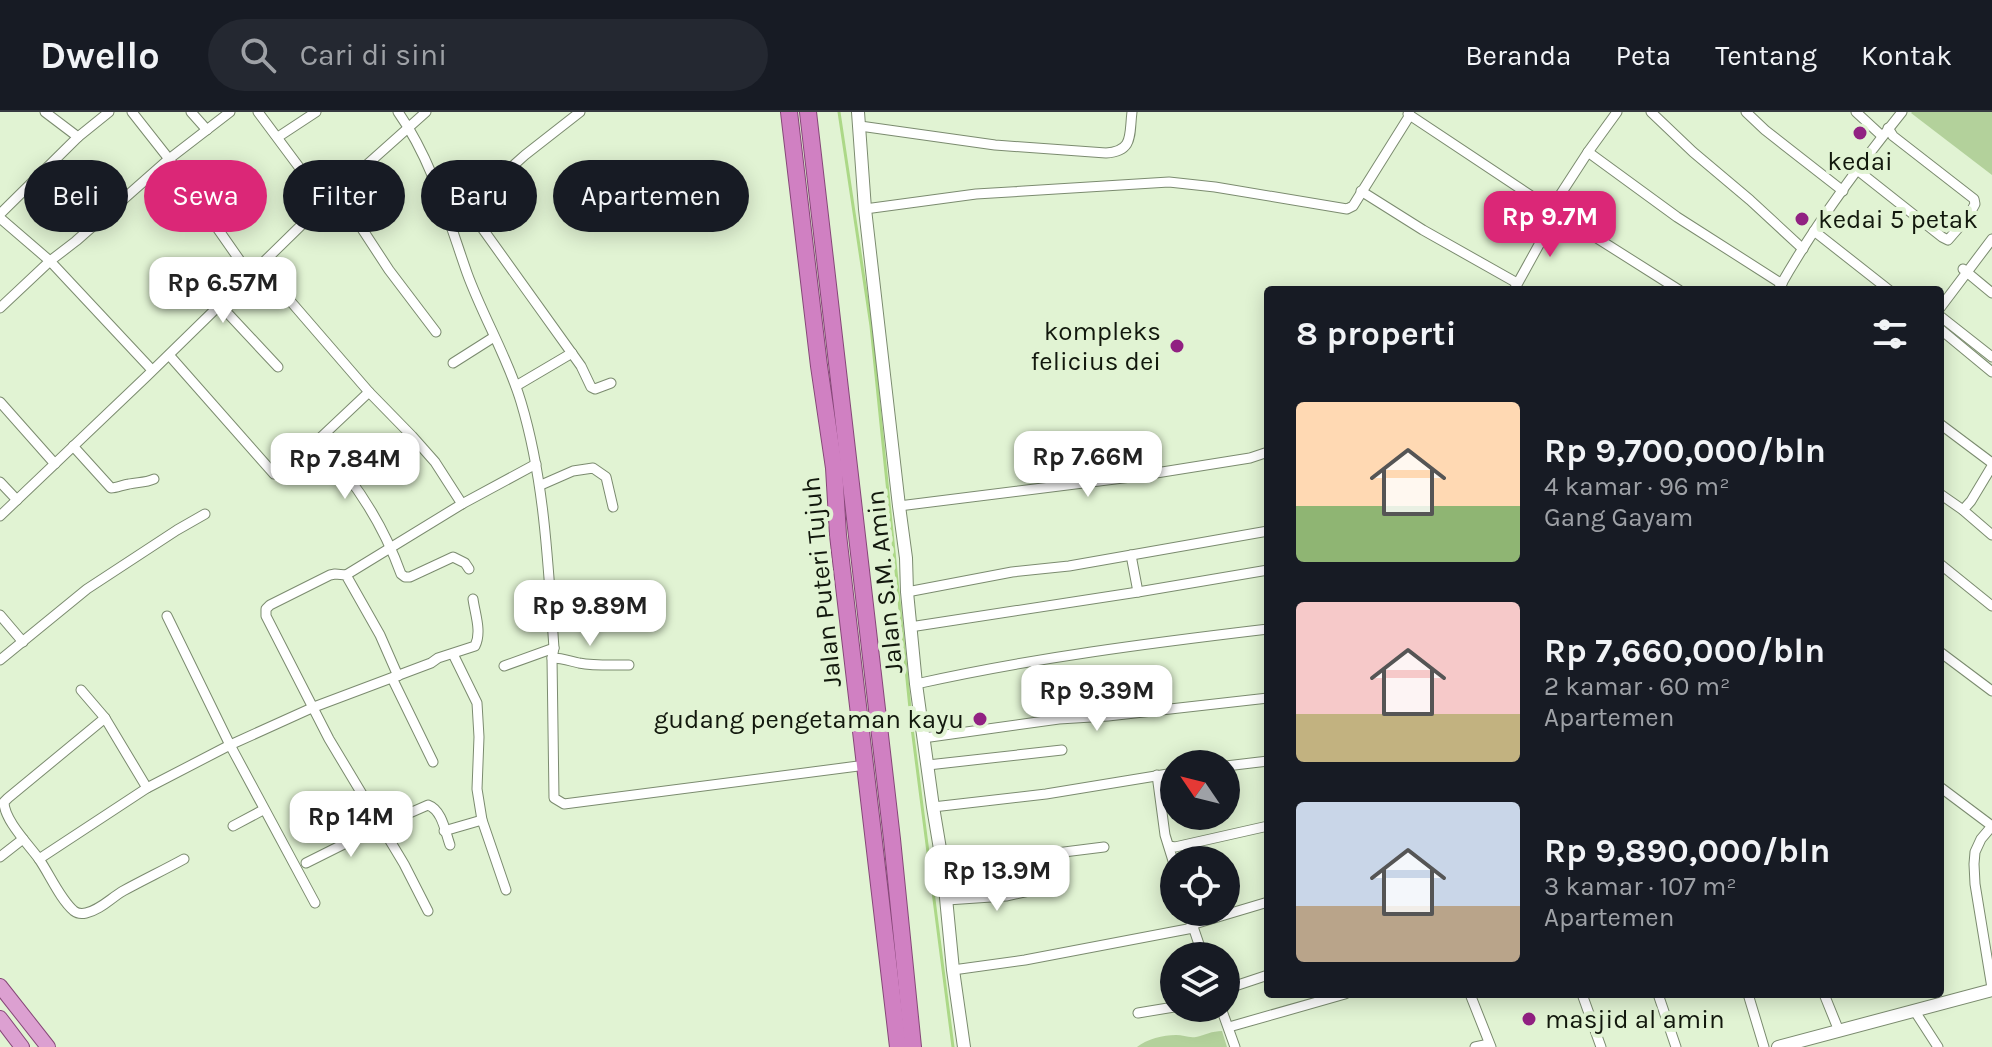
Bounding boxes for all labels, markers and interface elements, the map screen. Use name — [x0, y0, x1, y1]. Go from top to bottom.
search box — [208, 19, 768, 91]
text: Dwello — [40, 33, 160, 78]
icon: search — [236, 33, 280, 77]
text: Cari di sini — [300, 37, 447, 73]
text: Beranda — [1465, 39, 1571, 72]
text: Peta — [1615, 39, 1671, 72]
text: Tentang — [1715, 39, 1817, 72]
text: Kontak — [1861, 39, 1952, 72]
marker: kedai — [1851, 124, 1869, 142]
place label: kedai — [1827, 146, 1893, 177]
chip: Beli — [24, 160, 128, 232]
chip: Sewa — [144, 160, 267, 232]
chip: Filter — [283, 160, 405, 232]
chip: Baru — [421, 160, 537, 232]
chip: Apartemen — [553, 160, 749, 232]
pin: Rp 9.7M — [1476, 191, 1624, 259]
text: Rp 9.7M — [1502, 201, 1598, 232]
place label: kedai 5 petak — [1818, 204, 1978, 235]
marker: kedai 5 petak — [1793, 210, 1811, 228]
pin: Rp 6.57M — [140, 257, 306, 325]
text: Rp 6.57M — [167, 267, 279, 298]
icon: filters — [1868, 312, 1912, 356]
text: 8 properti — [1296, 314, 1457, 354]
place label: kompleks felicius dei — [1030, 316, 1161, 377]
marker: kompleks felicius dei — [1168, 337, 1186, 355]
pin: Rp 7.66M — [1005, 431, 1171, 499]
text: Rp 9,700,000/bln — [1544, 431, 1826, 471]
pin: Rp 7.84M — [262, 433, 428, 501]
icon: home — [1360, 434, 1456, 530]
text: Rp 7.66M — [1032, 441, 1144, 472]
text: Rp 7.84M — [289, 443, 401, 474]
text: 4 kamar · 96 m² — [1544, 471, 1730, 502]
street label: Jalan Puteri Tujuh — [795, 475, 848, 689]
street label: Jalan S.M. Amin — [859, 489, 910, 675]
text: Gang Gayam — [1544, 502, 1693, 533]
pin: Rp 9.89M — [507, 580, 673, 648]
text: Rp 9.89M — [532, 590, 648, 621]
text: Rp 7,660,000/bln — [1544, 631, 1825, 671]
icon: home — [1360, 634, 1456, 730]
pin: Rp 9.39M — [1014, 665, 1180, 733]
text: 2 kamar · 60 m² — [1544, 671, 1730, 702]
text: Rp 9.39M — [1039, 675, 1155, 706]
text: Apartemen — [1544, 702, 1674, 733]
place label: gudang pengetaman kayu — [654, 704, 964, 735]
marker: gudang pengetaman kayu — [971, 710, 989, 728]
north arrow — [1160, 750, 1240, 830]
map controls — [1160, 750, 1240, 1022]
pin: Rp 14M — [286, 791, 416, 859]
text: Rp 14M — [308, 801, 394, 832]
text: Rp 9,890,000/bln — [1544, 831, 1830, 871]
icon: home — [1360, 834, 1456, 930]
pin: Rp 13.9M — [914, 845, 1080, 913]
button: locate — [1160, 846, 1240, 926]
text: Rp 13.9M — [943, 855, 1051, 886]
text: 3 kamar · 107 m² — [1544, 871, 1737, 902]
text: Apartemen — [1544, 902, 1674, 933]
button: layers — [1160, 942, 1240, 1022]
place label: masjid al amin — [1545, 1004, 1725, 1035]
marker: masjid al amin — [1520, 1010, 1538, 1028]

